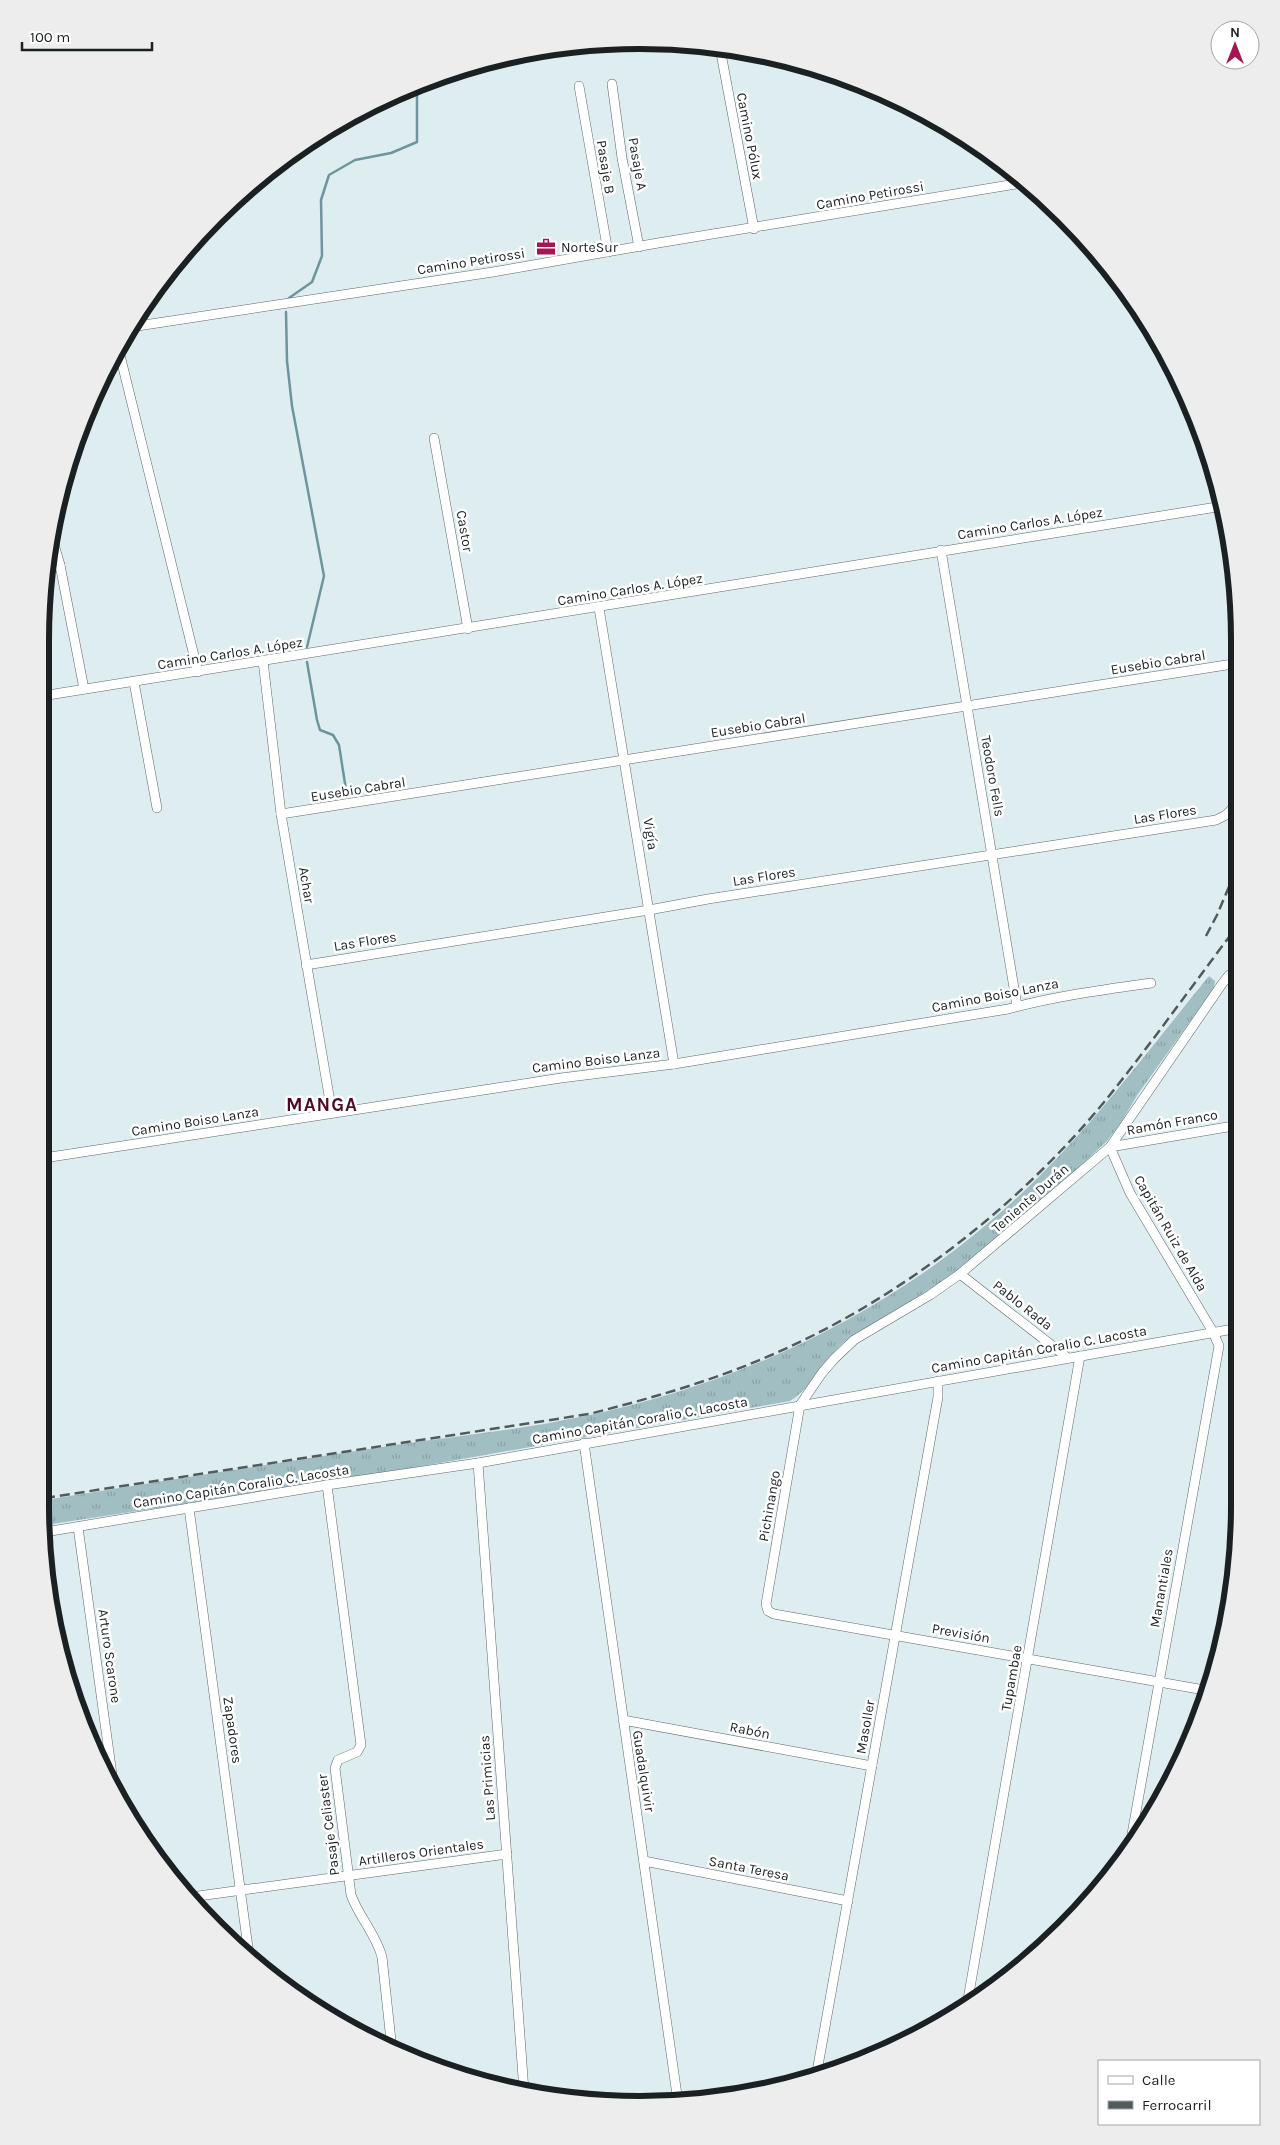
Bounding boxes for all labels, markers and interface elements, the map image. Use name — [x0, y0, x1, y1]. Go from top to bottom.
scale bar — [22, 20, 152, 52]
north arrow — [1210, 20, 1260, 70]
text: N — [1230, 24, 1240, 41]
text: 100 m — [30, 28, 70, 46]
street label: Camino Pólux — [733, 91, 766, 181]
street label: Pasaje A — [624, 136, 651, 192]
street label: Pasaje B — [593, 139, 618, 195]
street label: Camino Petirossi — [815, 178, 925, 213]
office icon: NorteSur — [535, 236, 557, 258]
place label: NorteSur — [561, 239, 619, 256]
street label: Camino Petirossi — [416, 245, 526, 278]
street label: Camino Carlos A. López — [956, 504, 1104, 543]
street label: Castor — [453, 509, 477, 554]
street label: Camino Carlos A. López — [556, 570, 704, 609]
street label: Camino Carlos A. López — [156, 634, 304, 673]
street label: Eusebio Cabral — [1110, 647, 1207, 678]
street label: Eusebio Cabral — [710, 710, 807, 741]
street label: Teodoro Fells — [977, 734, 1008, 818]
street label: Eusebio Cabral — [310, 774, 407, 805]
street label: Las Flores — [1132, 801, 1198, 828]
street label: Vigía — [640, 817, 661, 851]
street label: Las Flores — [731, 863, 797, 890]
street label: Achar — [295, 866, 318, 905]
street label: Las Flores — [332, 928, 398, 955]
street label: Camino Boiso Lanza — [930, 975, 1060, 1016]
street label: Camino Boiso Lanza — [531, 1044, 661, 1077]
district label: MANGA — [286, 1094, 358, 1116]
street label: Camino Boiso Lanza — [130, 1103, 260, 1140]
street label: Ramón Franco — [1125, 1106, 1219, 1139]
street label: Teniente Durán — [988, 1160, 1072, 1236]
street label: Capitán Ruiz de Alda — [1130, 1172, 1211, 1294]
street label: Pablo Rada — [990, 1277, 1056, 1334]
street label: Camino Capitán Coralio C. Lacosta — [930, 1322, 1148, 1377]
street label: Camino Capitán Coralio C. Lacosta — [531, 1393, 749, 1448]
street label: Camino Capitán Coralio C. Lacosta — [132, 1461, 350, 1512]
street label: Pichinango — [755, 1469, 784, 1543]
street label: Manantiales — [1146, 1547, 1177, 1629]
street label: Arturo Scarone — [95, 1608, 125, 1704]
street label: Previsión — [930, 1620, 991, 1647]
street label: Tupambae — [997, 1644, 1026, 1712]
street label: Zapadores — [219, 1695, 246, 1765]
street label: Masoller — [852, 1698, 879, 1755]
street label: Rabón — [728, 1718, 771, 1743]
street label: Guadalquivir — [629, 1729, 658, 1814]
street label: Las Primicias — [476, 1735, 499, 1821]
street label: Pasaje Celiaster — [314, 1772, 343, 1877]
street label: Artilleros Orientales — [357, 1835, 485, 1870]
street label: Santa Teresa — [707, 1852, 790, 1885]
legend — [1098, 2060, 1260, 2125]
text: Calle — [1142, 2071, 1176, 2089]
text: Ferrocarril — [1142, 2096, 1212, 2114]

